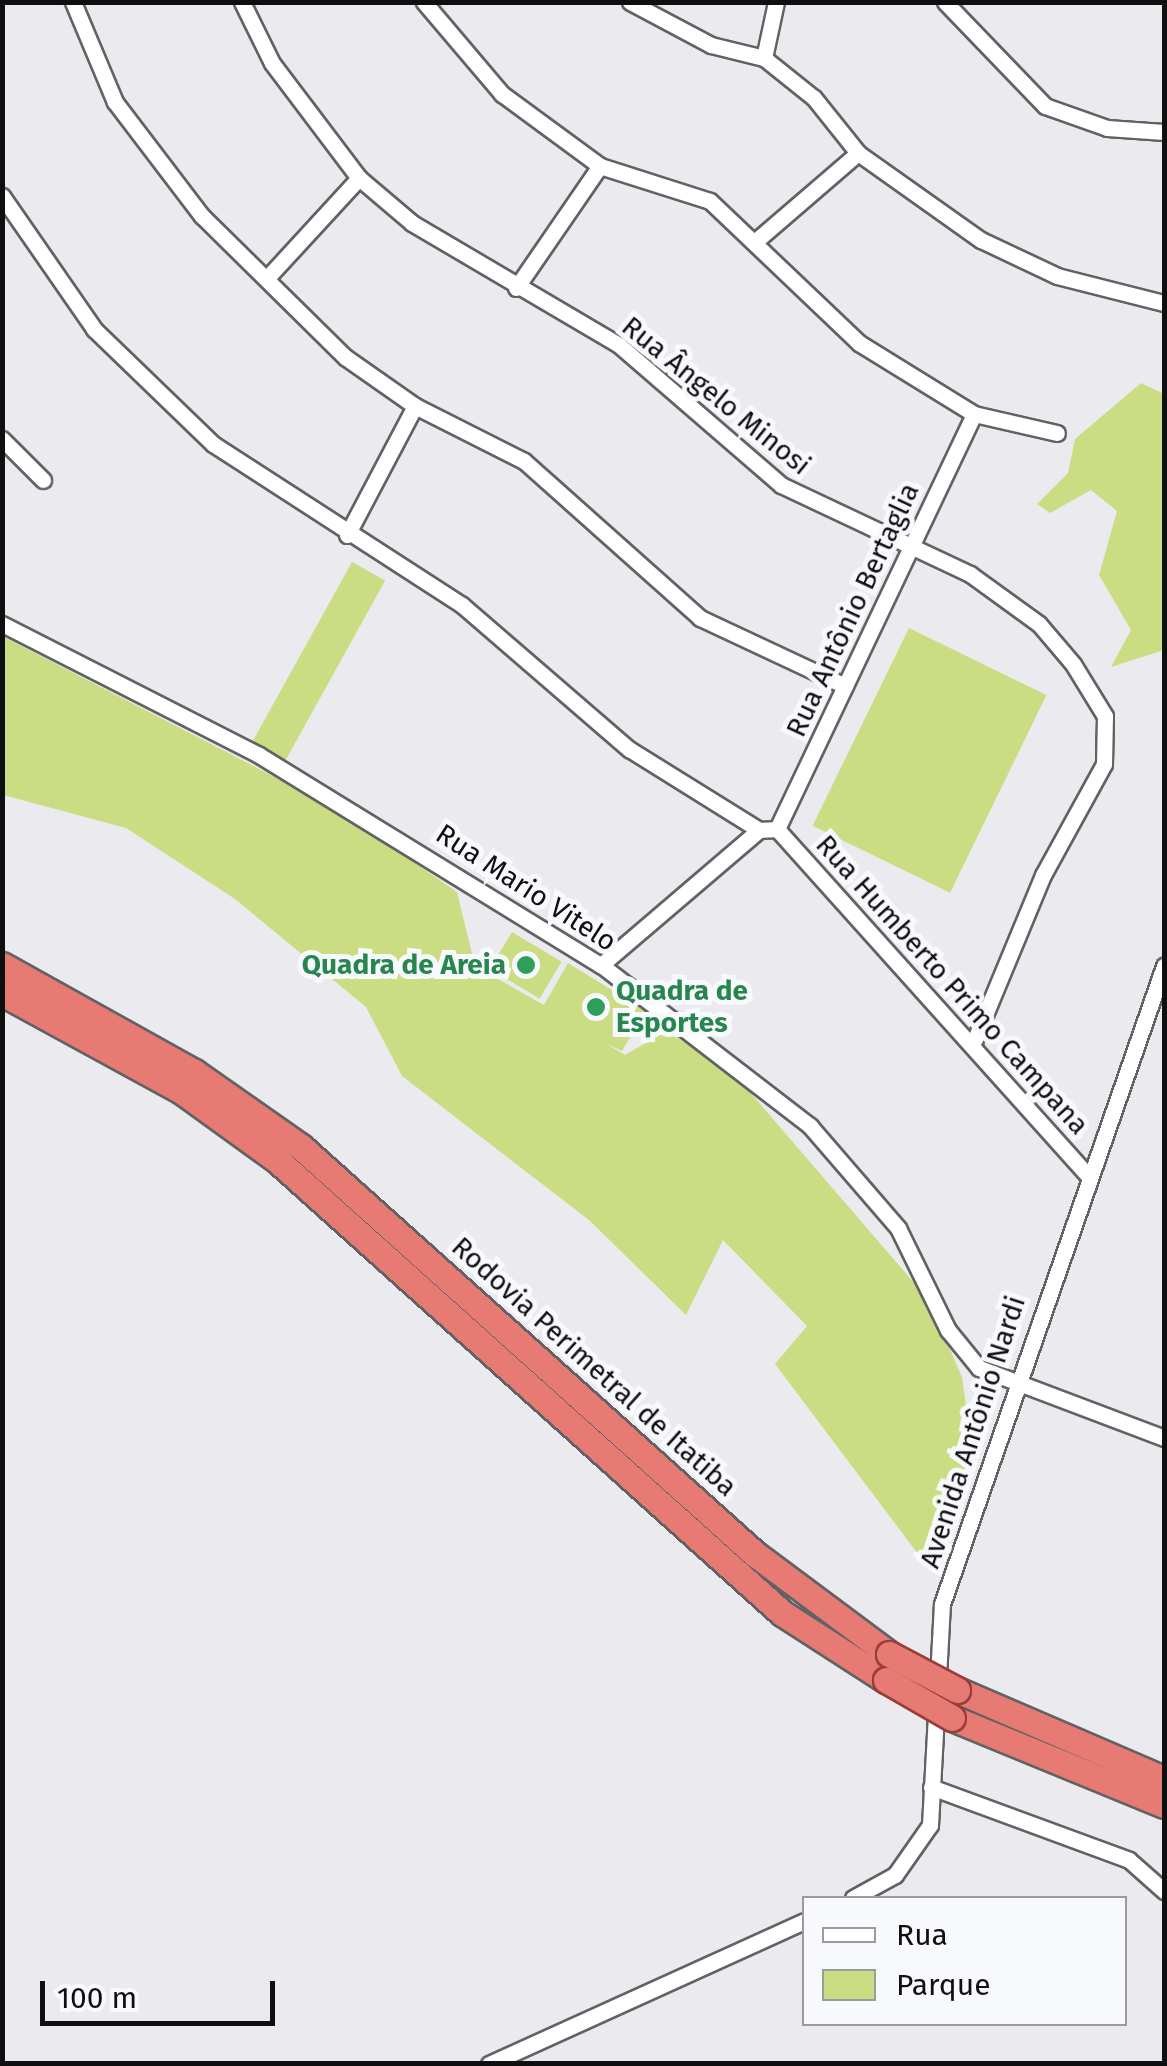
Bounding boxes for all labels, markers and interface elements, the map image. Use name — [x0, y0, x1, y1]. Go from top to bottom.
street label: Rua Ângelo Minosi — [615, 310, 817, 482]
street label: Rua Antônio Bertaglia — [779, 478, 927, 742]
street label: Rua Mario Vitelo — [430, 817, 622, 959]
street label: Rua Humberto Primo Campana — [809, 828, 1095, 1142]
place label: Quadra de Areia — [302, 948, 506, 982]
marker: Quadra de Areia — [515, 954, 537, 976]
place label: Quadra de Esportes — [616, 974, 748, 1040]
marker: Quadra de Esportes — [585, 996, 607, 1018]
street label: Rodovia Perimetral de Itatiba — [445, 1230, 743, 1504]
street label: Avenida Antônio Nardi — [913, 1292, 1033, 1572]
legend — [802, 1896, 1127, 2026]
text: Rua — [896, 1917, 948, 1953]
scale bar — [45, 1961, 280, 2023]
text: Parque — [896, 1967, 991, 2003]
text: 100 m — [57, 1980, 137, 2016]

